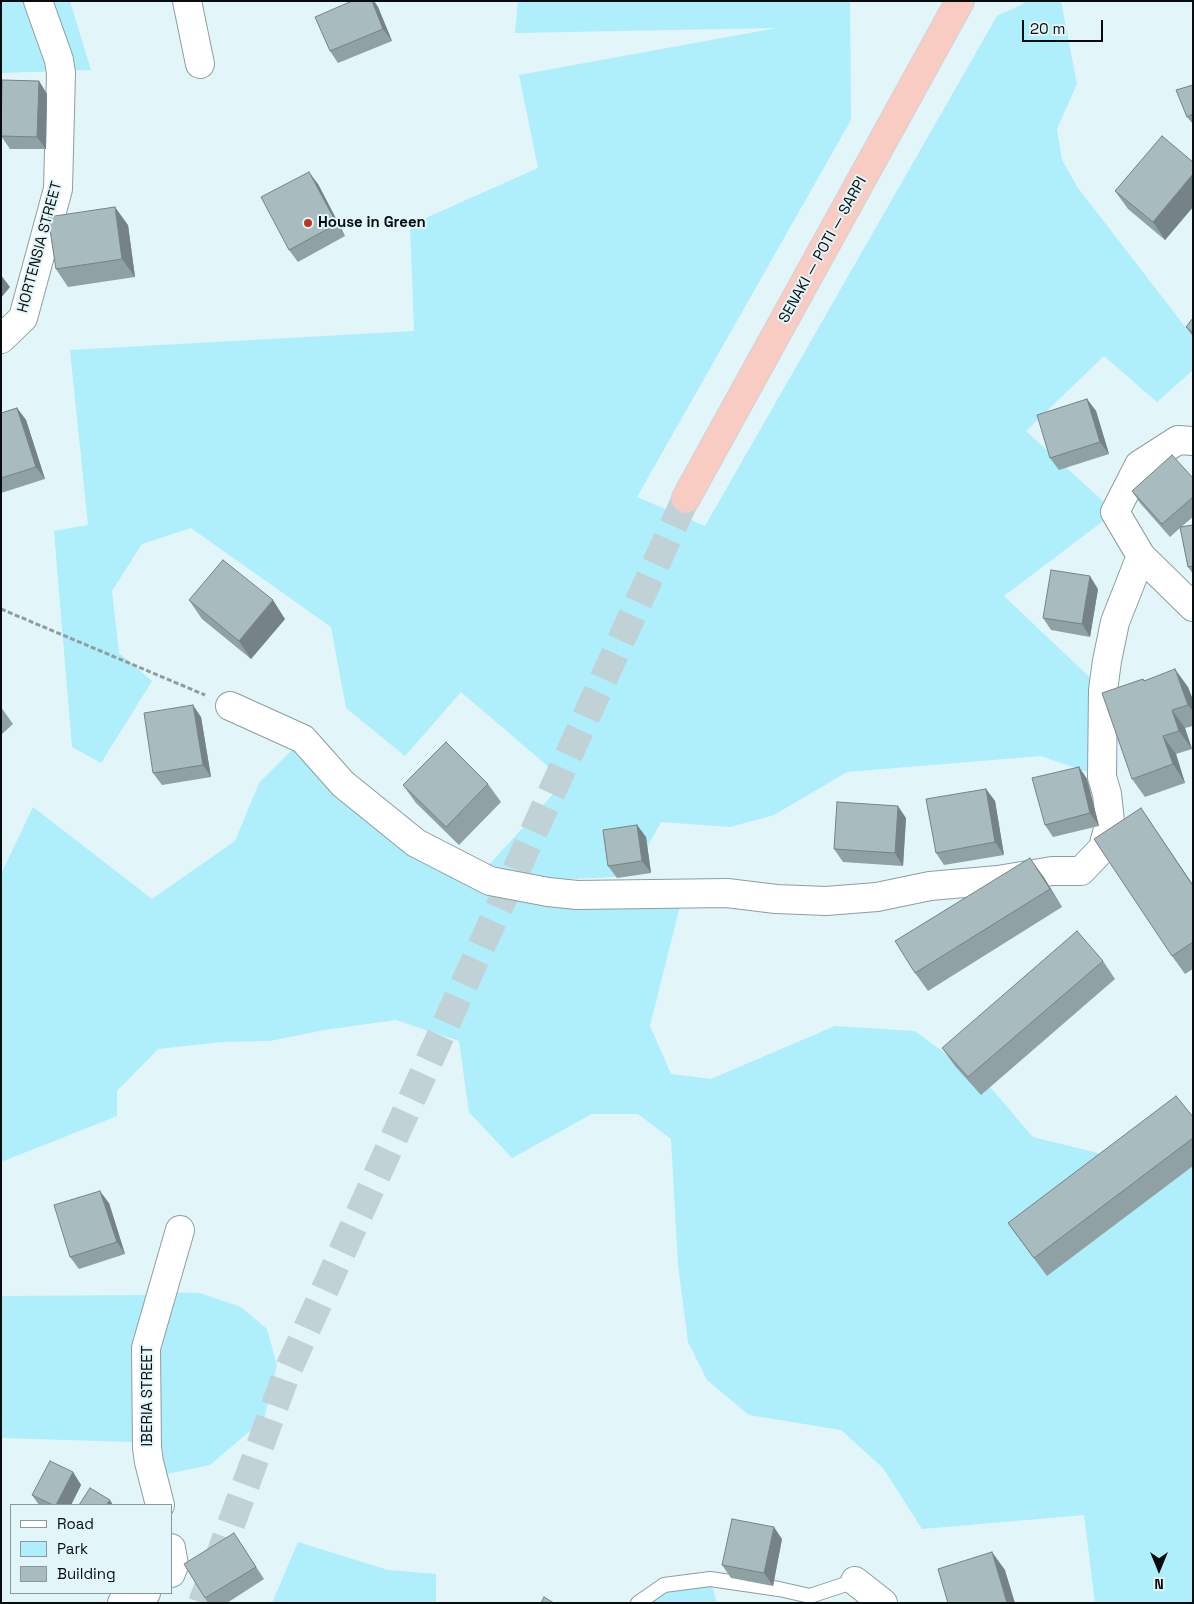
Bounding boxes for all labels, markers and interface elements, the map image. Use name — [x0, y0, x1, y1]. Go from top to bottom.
scale bar — [1024, 10, 1105, 42]
text: 20 m — [1030, 19, 1065, 38]
street label: SENAKI — POTI — SARPI — [775, 174, 871, 326]
street label: HORTENSIA STREET — [14, 179, 66, 315]
place label: House in Green — [318, 214, 426, 232]
marker: House in Green — [302, 217, 314, 229]
street label: IBERIA STREET — [139, 1345, 157, 1447]
legend — [10, 1504, 172, 1594]
text: Road — [57, 1514, 94, 1533]
text: Park — [57, 1539, 88, 1558]
north arrow — [1134, 1544, 1184, 1594]
text: Building — [57, 1564, 116, 1583]
text: N — [1154, 1575, 1164, 1593]

